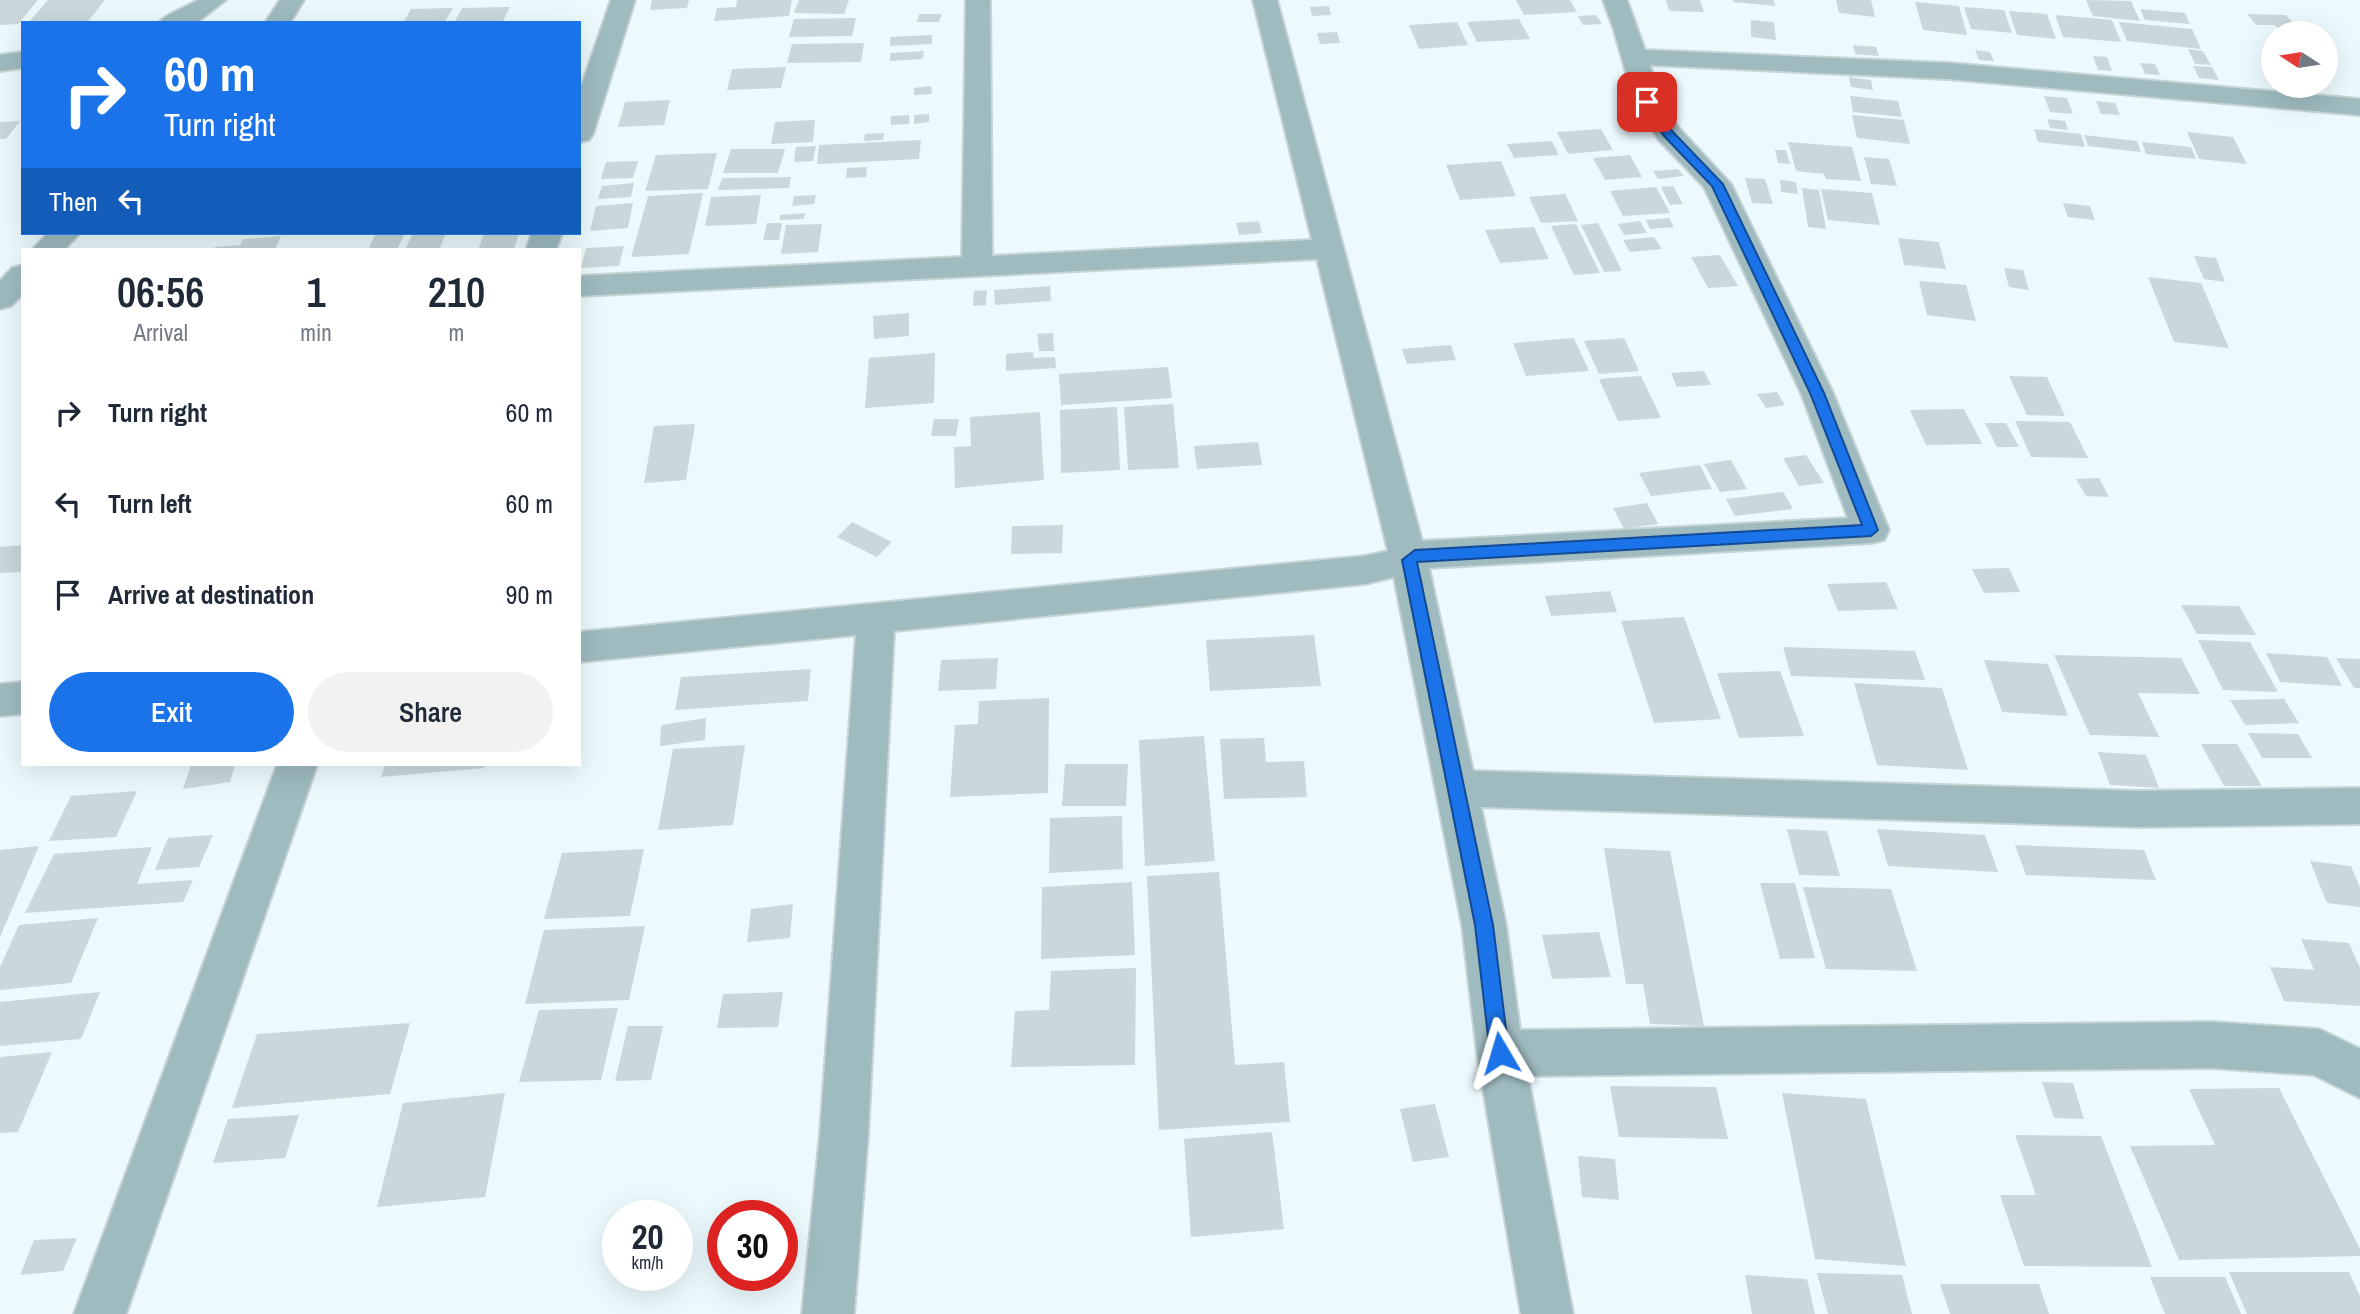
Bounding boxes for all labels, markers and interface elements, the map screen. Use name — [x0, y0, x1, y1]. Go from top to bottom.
north arrow — [2261, 21, 2338, 98]
map controls — [2261, 21, 2338, 98]
text: 60 m — [164, 40, 256, 106]
icon: right — [49, 49, 140, 140]
pin — [1617, 72, 1677, 132]
icon: arrive — [1628, 83, 1666, 121]
text: Turn right — [164, 103, 276, 146]
icon: left — [112, 182, 150, 220]
text: Then — [49, 184, 98, 219]
text: 06:56 — [117, 264, 204, 320]
text: 1 — [306, 264, 326, 320]
text: 210 — [428, 264, 485, 320]
text: Arrival — [133, 317, 188, 348]
text: min — [300, 317, 332, 348]
text: m — [449, 317, 464, 348]
icon: right — [49, 394, 87, 432]
text: Turn right — [108, 395, 207, 430]
text: 60 m — [506, 395, 553, 430]
icon: left — [49, 485, 87, 523]
text: Turn left — [108, 486, 192, 521]
text: 60 m — [506, 486, 553, 521]
icon: arrive — [49, 576, 87, 614]
text: Arrive at destination — [108, 577, 314, 612]
text: 90 m — [506, 577, 553, 612]
button: Exit — [49, 672, 294, 752]
button: Share — [308, 672, 553, 752]
position arrow — [1463, 1016, 1537, 1090]
speed limit sign: 30 — [707, 1200, 798, 1291]
text: 20 — [632, 1213, 663, 1260]
text: km/h — [632, 1250, 664, 1275]

